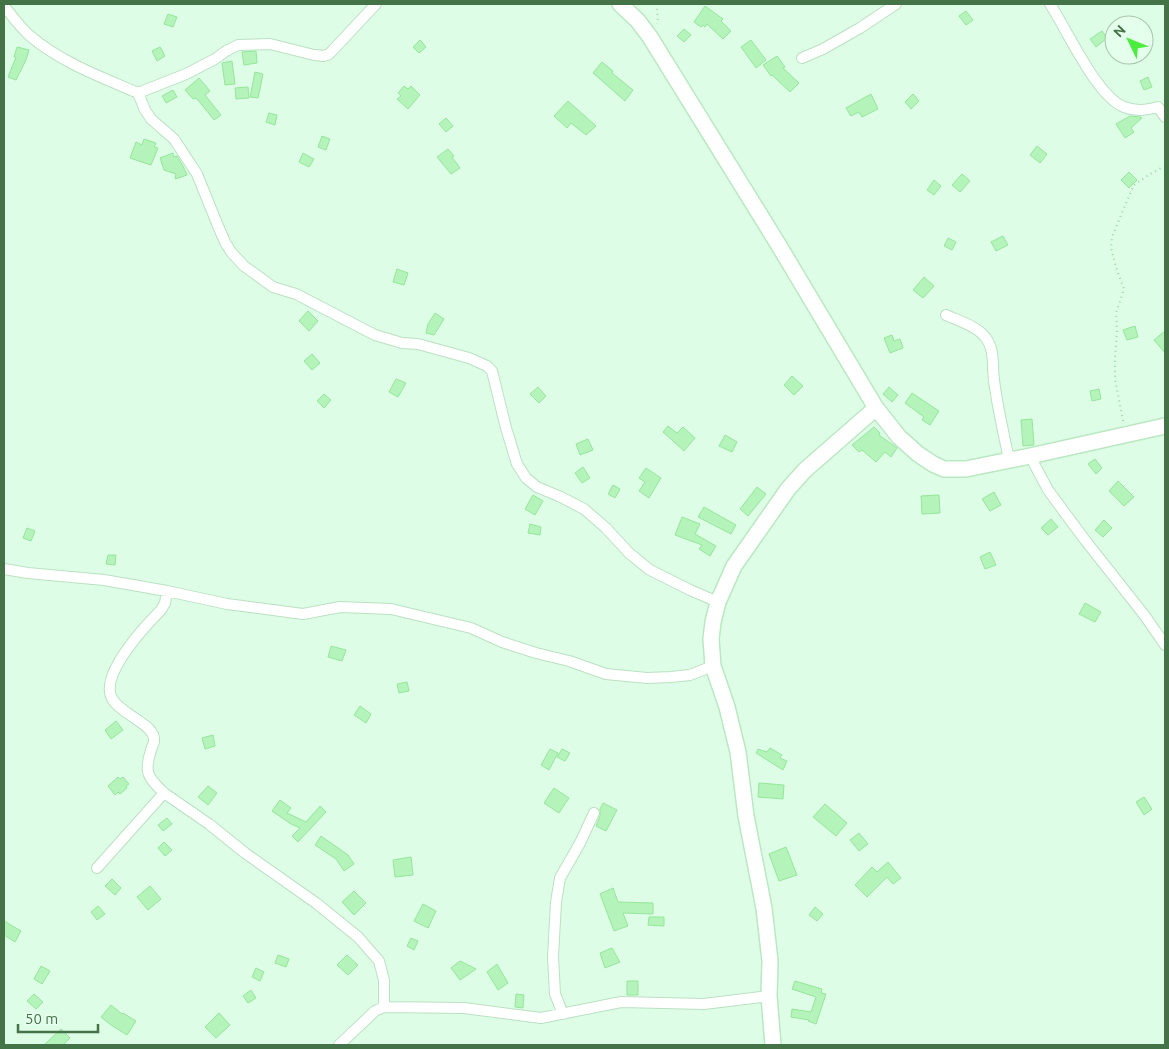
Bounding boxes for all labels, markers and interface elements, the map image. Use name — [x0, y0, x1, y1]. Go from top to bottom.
north arrow — [1104, 15, 1154, 65]
text: N — [1110, 22, 1129, 40]
scale bar — [18, 1002, 98, 1034]
text: 50 m — [25, 1010, 58, 1027]

